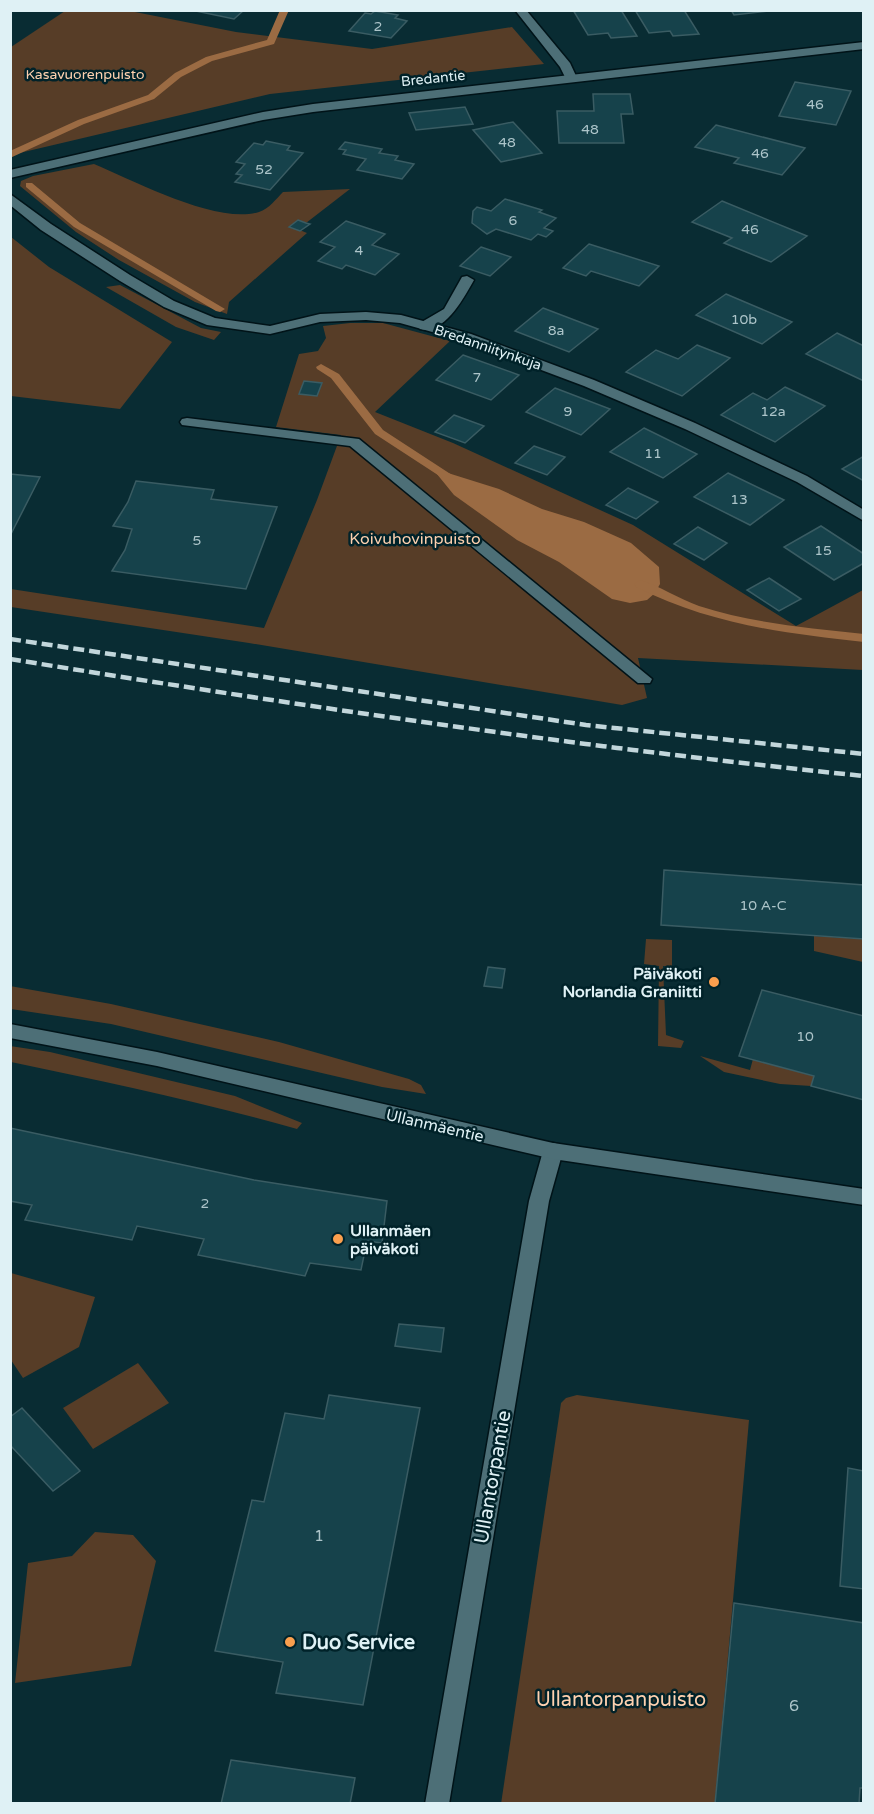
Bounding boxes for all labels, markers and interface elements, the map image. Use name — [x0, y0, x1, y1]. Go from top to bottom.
house number: 2 — [374, 18, 382, 35]
park label: Kasavuorenpuisto — [25, 66, 145, 83]
street label: Bredantie — [400, 67, 466, 90]
house number: 46 — [806, 96, 824, 113]
house number: 48 — [581, 121, 599, 138]
house number: 48 — [498, 134, 516, 151]
house number: 46 — [751, 145, 769, 162]
house number: 52 — [255, 161, 273, 178]
house number: 6 — [509, 212, 518, 229]
house number: 46 — [741, 221, 759, 238]
house number: 4 — [355, 242, 364, 259]
house number: 10b — [731, 311, 757, 328]
street label: Bredanniitynkuja — [432, 321, 544, 374]
house number: 8a — [548, 322, 564, 339]
house number: 7 — [473, 369, 481, 386]
house number: 9 — [564, 403, 572, 420]
house number: 12a — [760, 403, 786, 420]
house number: 11 — [644, 445, 662, 462]
house number: 13 — [730, 491, 748, 508]
park label: Koivuhovinpuisto — [349, 529, 481, 549]
house number: 5 — [193, 532, 201, 549]
house number: 15 — [814, 542, 832, 559]
house number: 10 A-C — [740, 897, 787, 914]
place label: Päiväkoti Norlandia Graniitti — [562, 964, 702, 1002]
marker: Päiväkoti Norlandia Graniitti — [707, 975, 721, 989]
house number: 10 — [796, 1028, 814, 1045]
street label: Ullanmäentie — [384, 1105, 486, 1147]
house number: 2 — [201, 1195, 209, 1212]
place label: Ullanmäen päiväkoti — [350, 1221, 431, 1259]
marker: Ullanmäen päiväkoti — [331, 1232, 345, 1246]
street label: Ullantorpantie — [469, 1409, 517, 1546]
house number: 1 — [314, 1526, 324, 1546]
place label: Duo Service — [302, 1631, 415, 1655]
marker: Duo Service — [283, 1635, 297, 1649]
park label: Ullantorpanpuisto — [536, 1688, 706, 1712]
house number: 6 — [789, 1696, 799, 1716]

